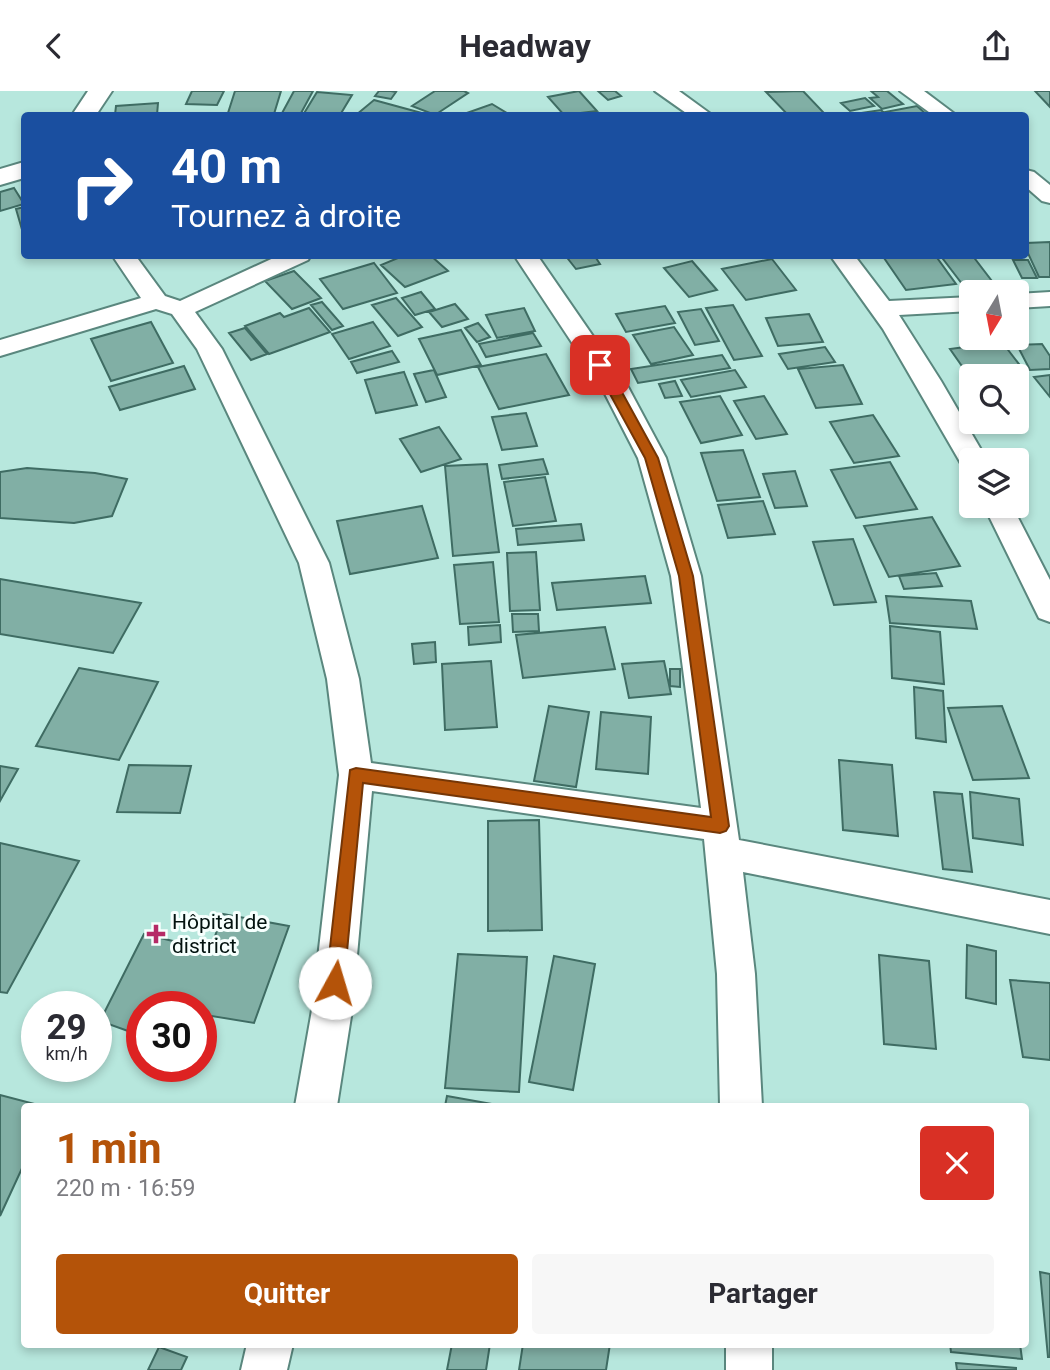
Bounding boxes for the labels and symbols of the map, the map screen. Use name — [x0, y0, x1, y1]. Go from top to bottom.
north arrow — [959, 280, 1029, 350]
pin — [570, 335, 630, 395]
place label: Hôpital de district — [172, 910, 267, 958]
marker: Hôpital de district — [146, 924, 166, 944]
position arrow — [298, 946, 372, 1020]
speed limit sign: 30 — [126, 991, 217, 1082]

